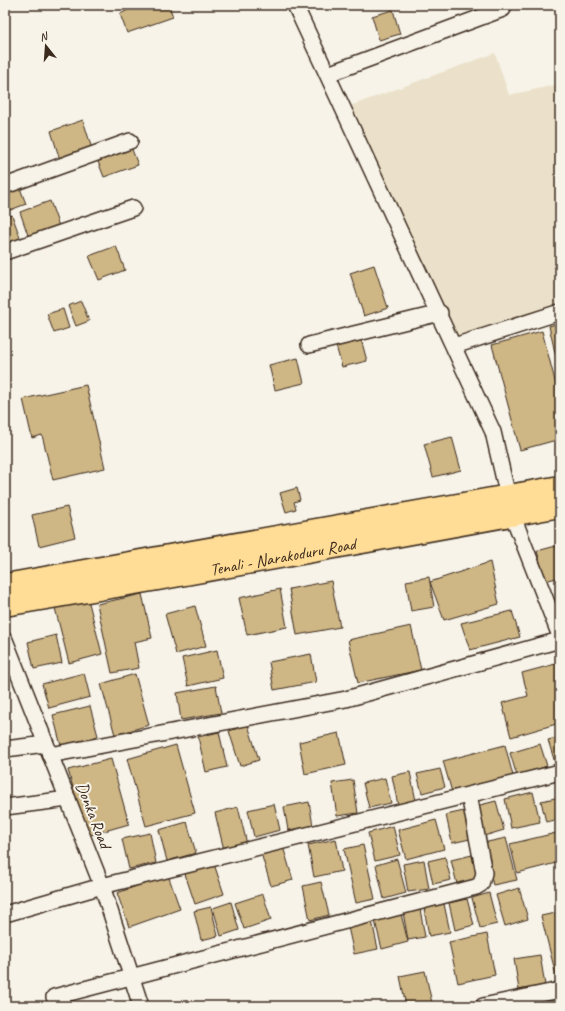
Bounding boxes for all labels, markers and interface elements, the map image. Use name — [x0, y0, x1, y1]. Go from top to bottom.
north arrow — [26, 26, 66, 66]
text: N — [38, 28, 50, 44]
street label: Tenali - Narakoduru Road — [208, 533, 361, 580]
street label: Donka Road — [71, 779, 117, 853]

